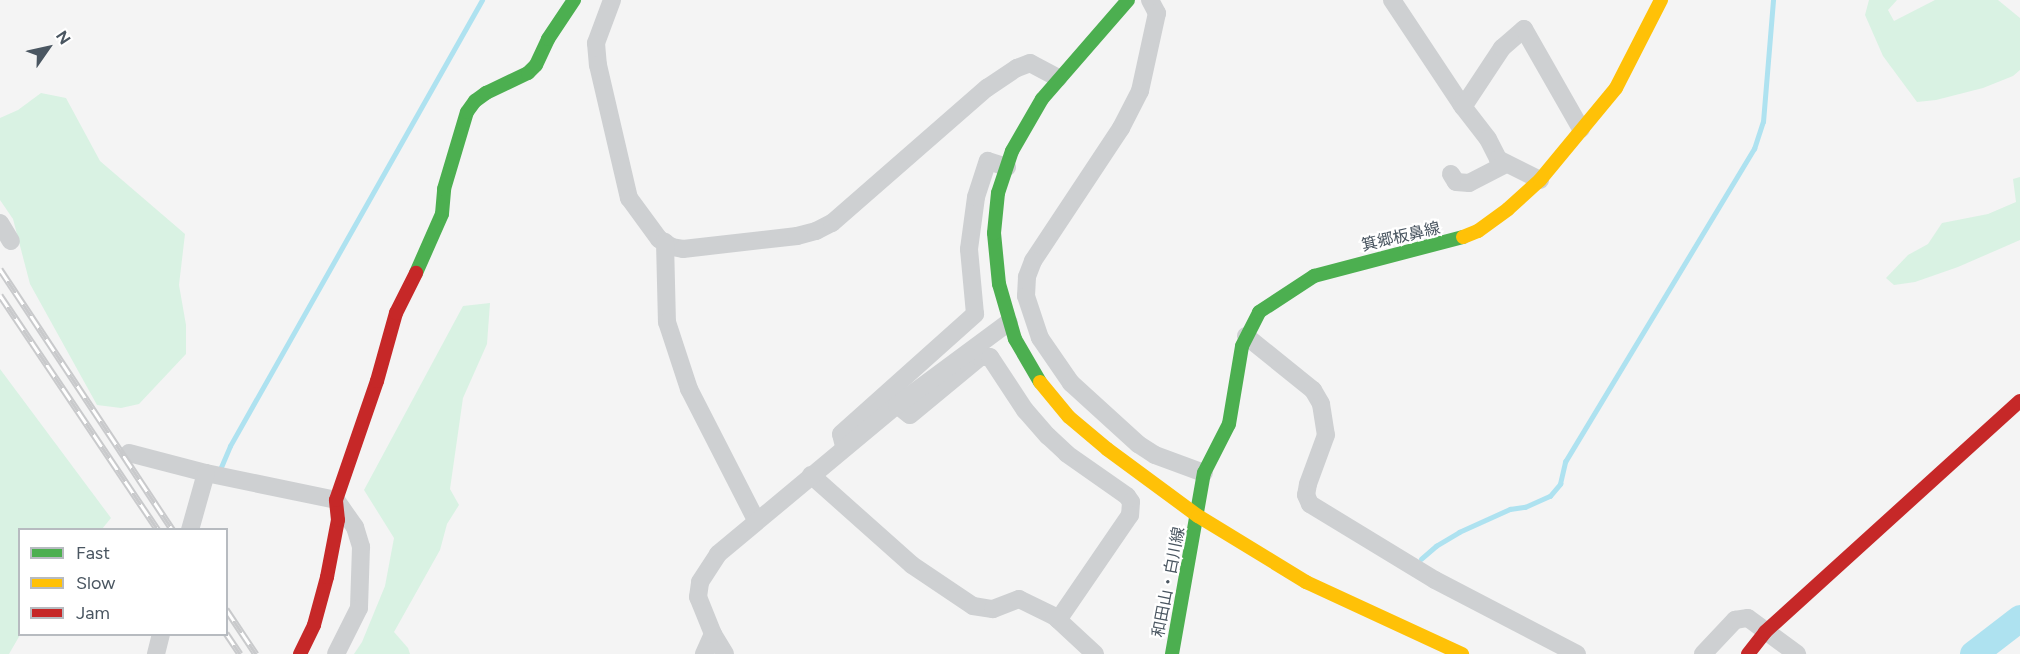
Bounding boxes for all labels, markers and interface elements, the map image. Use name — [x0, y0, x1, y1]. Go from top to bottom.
north arrow — [18, 18, 78, 78]
text: N — [52, 27, 75, 48]
street label: 箕郷板鼻線 — [1360, 219, 1442, 255]
street label: 和田山・白川線 — [1149, 525, 1189, 639]
legend — [18, 528, 228, 636]
text: Fast — [76, 542, 110, 564]
text: Slow — [76, 572, 115, 594]
text: Jam — [76, 602, 110, 624]

